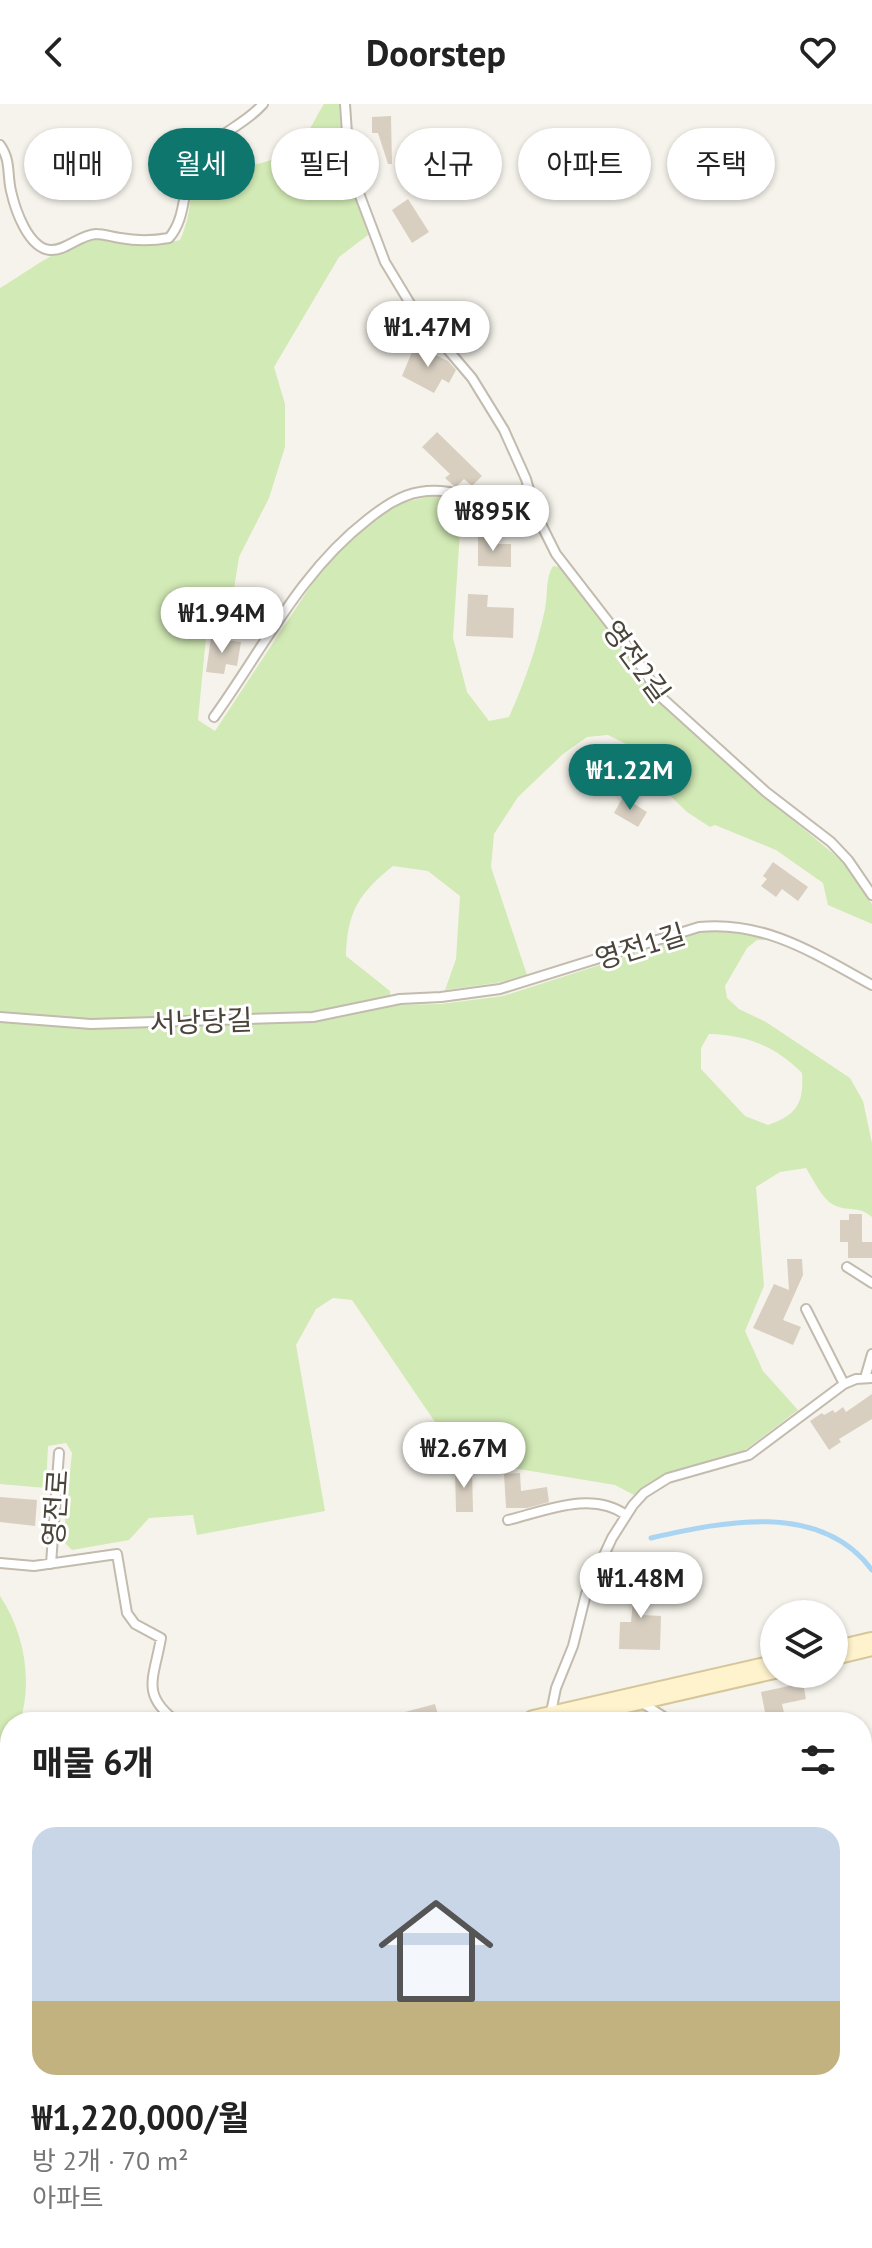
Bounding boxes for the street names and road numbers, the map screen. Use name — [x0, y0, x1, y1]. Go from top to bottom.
street label: 영전2길 — [595, 613, 679, 709]
street label: 영전1길 — [590, 915, 690, 977]
street label: 서낭당길 — [149, 1001, 253, 1041]
street label: 영전로 — [34, 1468, 76, 1548]

